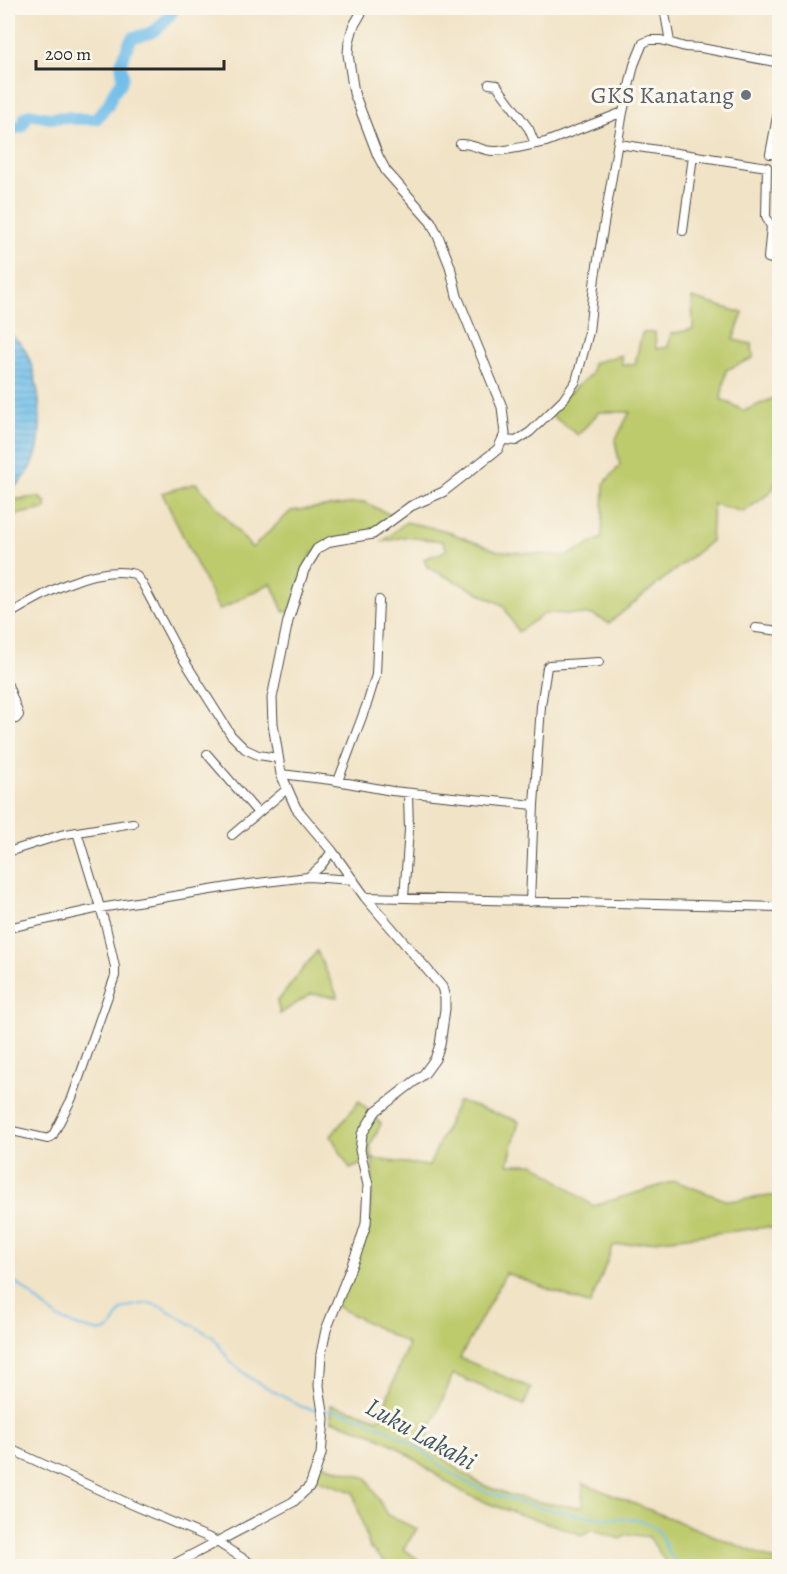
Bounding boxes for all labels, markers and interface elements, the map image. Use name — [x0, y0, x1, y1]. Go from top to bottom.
scale bar — [36, 33, 224, 71]
text: 200 m — [45, 42, 91, 66]
place label: GKS Kanatang — [591, 79, 734, 111]
marker: GKS Kanatang — [739, 88, 753, 102]
water label: Luku Lakahi — [360, 1389, 483, 1479]

